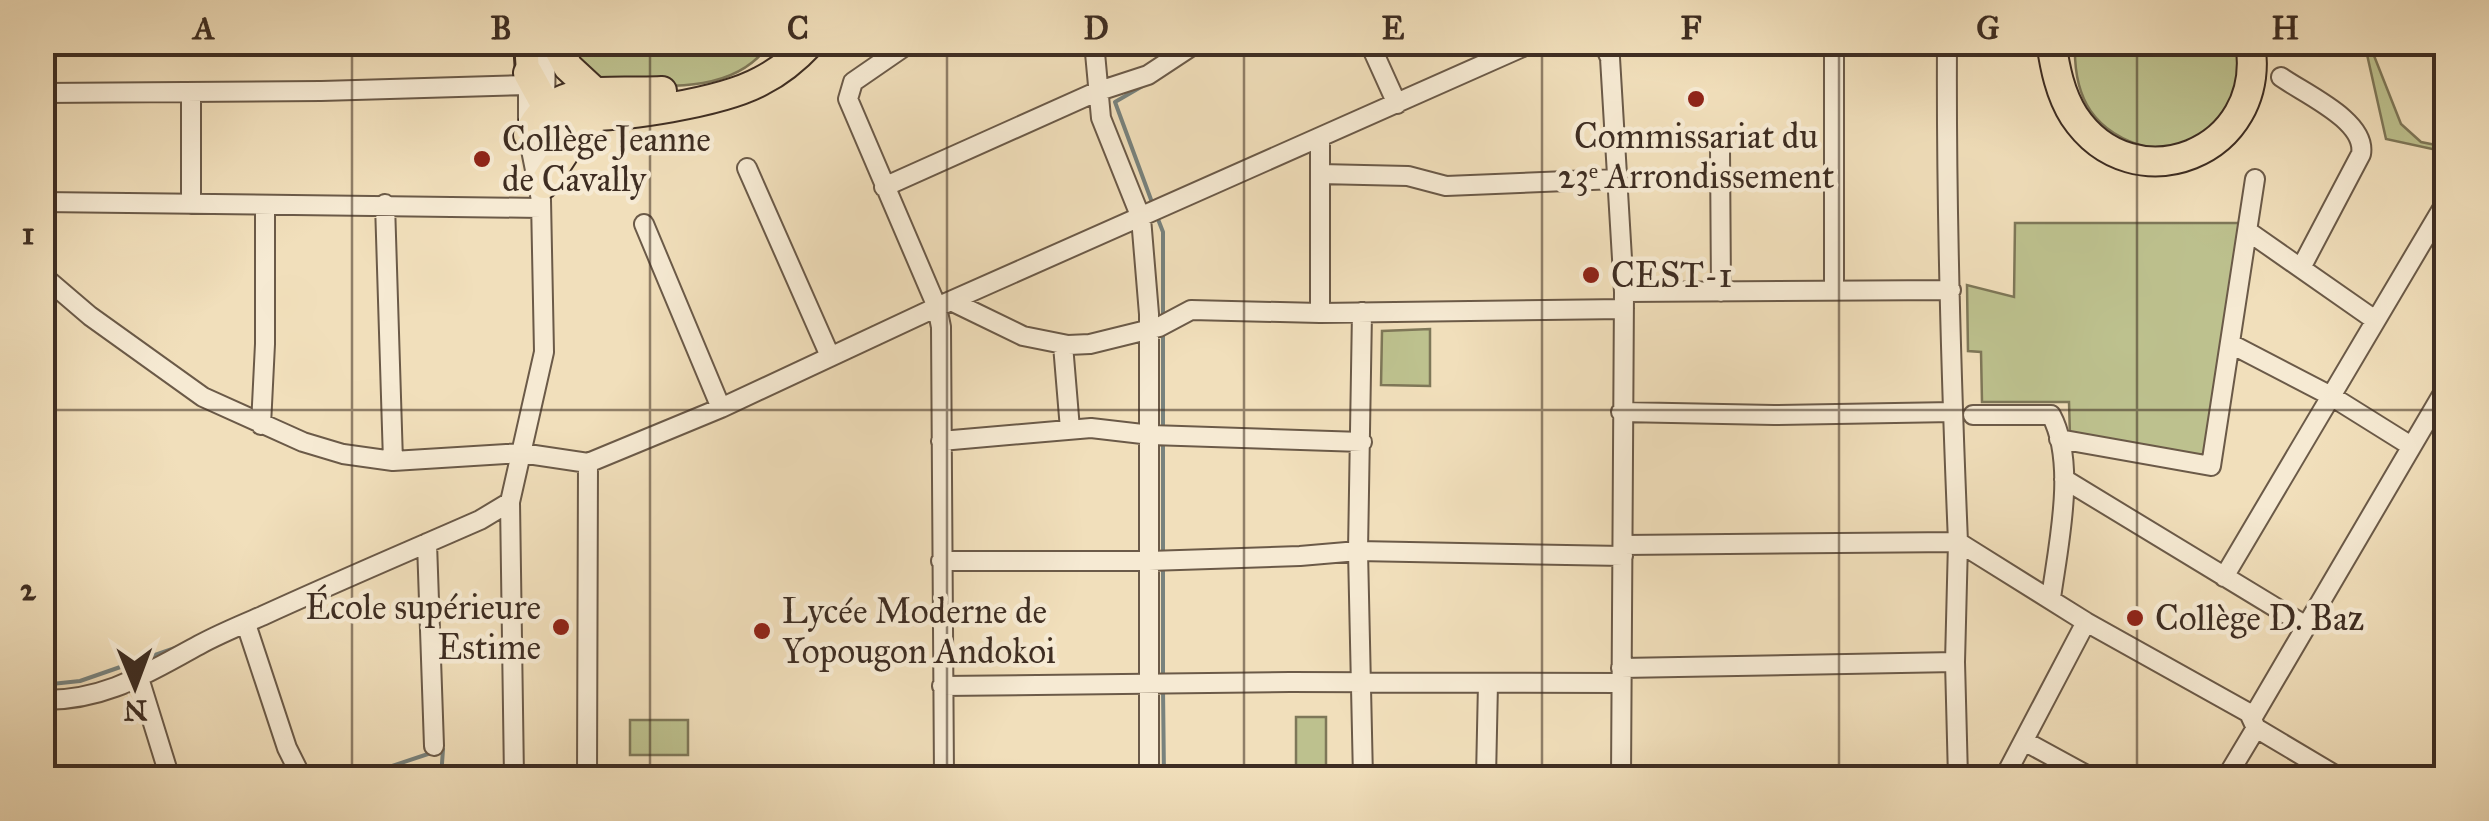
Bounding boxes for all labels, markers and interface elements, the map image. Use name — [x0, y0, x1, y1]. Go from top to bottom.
text: A — [191, 9, 215, 48]
text: B — [490, 9, 512, 48]
text: C — [787, 9, 809, 48]
text: D — [1083, 9, 1109, 48]
text: E — [1382, 9, 1405, 48]
text: F — [1681, 9, 1702, 48]
text: G — [1976, 9, 2000, 48]
text: H — [2271, 9, 2299, 48]
marker: Commissariat du 23ᵉ Arrondissement — [1685, 88, 1707, 110]
place label: Commissariat du 23ᵉ Arrondissement — [1558, 115, 1834, 198]
place label: Collège Jeanne de Cavally — [502, 118, 711, 201]
marker: Collège Jeanne de Cavally — [471, 148, 493, 170]
text: 1 — [22, 214, 35, 253]
place label: CEST-1 — [1611, 254, 1732, 297]
marker: CEST-1 — [1580, 264, 1602, 286]
text: 2 — [20, 570, 37, 609]
place label: École supérieure Estime — [305, 584, 541, 669]
place label: Lycée Moderne de Yopougon Andokoi — [782, 590, 1056, 673]
place label: Collège D. Baz — [2155, 597, 2364, 640]
marker: Collège D. Baz — [2124, 607, 2146, 629]
marker: École supérieure Estime — [550, 616, 572, 638]
marker: Lycée Moderne de Yopougon Andokoi — [751, 620, 773, 642]
north arrow — [85, 636, 185, 736]
text: N — [123, 693, 148, 728]

